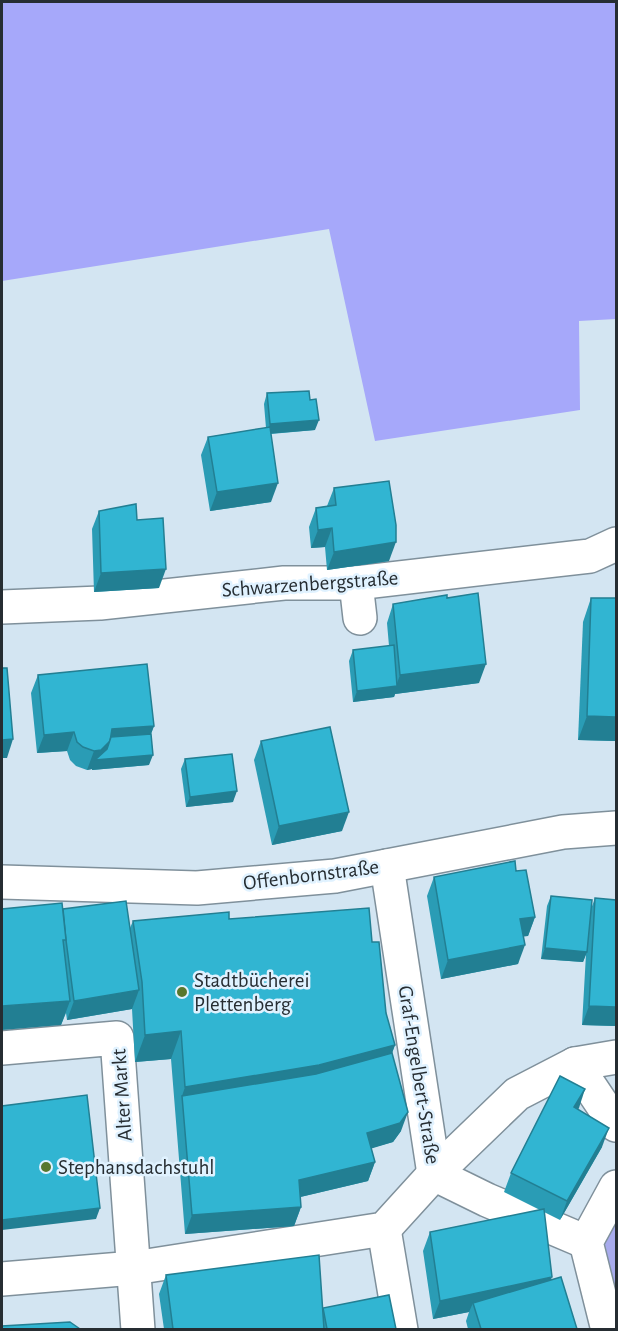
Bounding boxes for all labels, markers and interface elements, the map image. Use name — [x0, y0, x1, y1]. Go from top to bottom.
street label: Schwarzenbergstraße — [221, 567, 399, 601]
street label: Offenbornstraße — [242, 856, 380, 894]
place label: Stadtbücherei Plettenberg — [194, 970, 310, 1015]
street label: Graf-Engelbert-Straße — [395, 984, 443, 1166]
marker: Stadtbücherei Plettenberg — [175, 985, 189, 999]
street label: Alter Markt — [108, 1048, 136, 1142]
place label: Stephansdachstuhl — [58, 1157, 215, 1178]
marker: Stephansdachstuhl — [39, 1160, 53, 1174]

